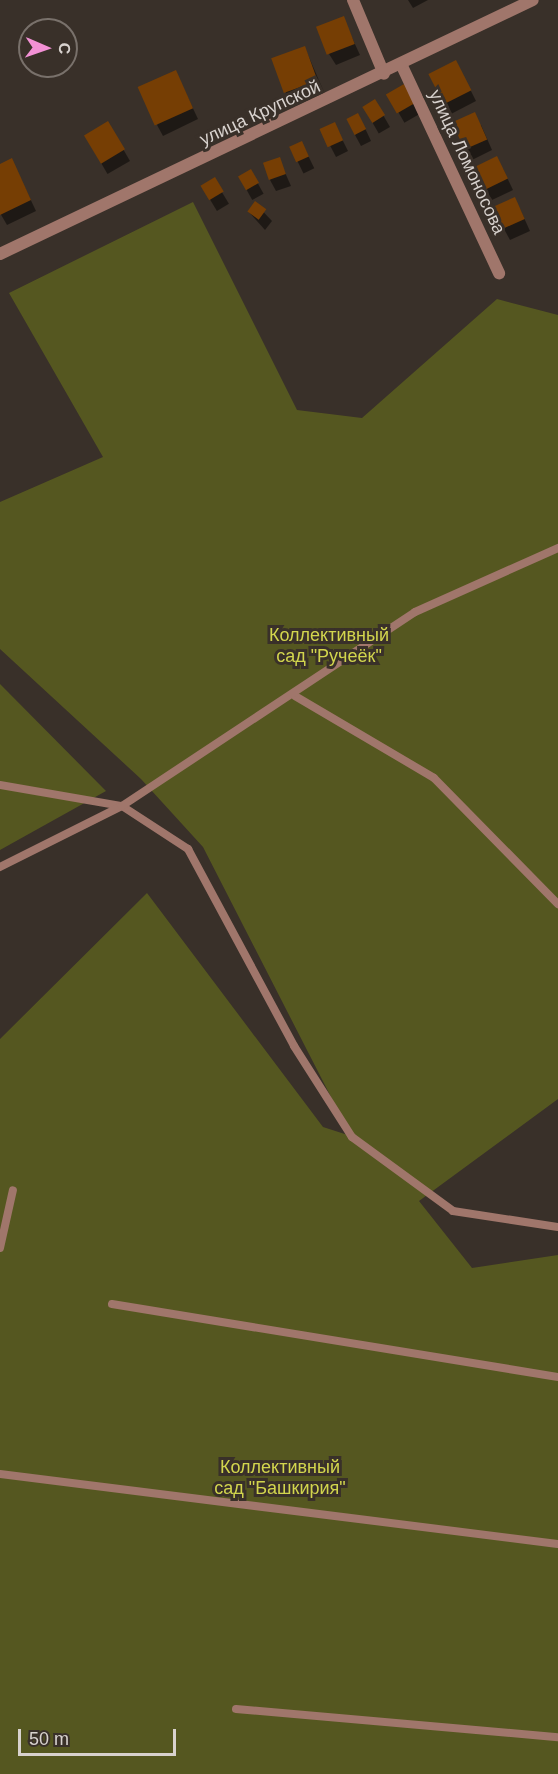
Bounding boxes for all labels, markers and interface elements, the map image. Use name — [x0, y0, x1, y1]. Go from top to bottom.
north arrow — [18, 18, 78, 78]
text: С — [56, 43, 73, 55]
street label: улица Крупской — [196, 76, 324, 150]
street label: улица Ломоносова — [424, 86, 510, 238]
park label: Коллективный сад "Ручеёк" — [269, 625, 389, 668]
park label: Коллективный сад "Башкирия" — [214, 1457, 346, 1500]
scale bar — [21, 1717, 178, 1755]
text: 50 m — [29, 1729, 69, 1749]

